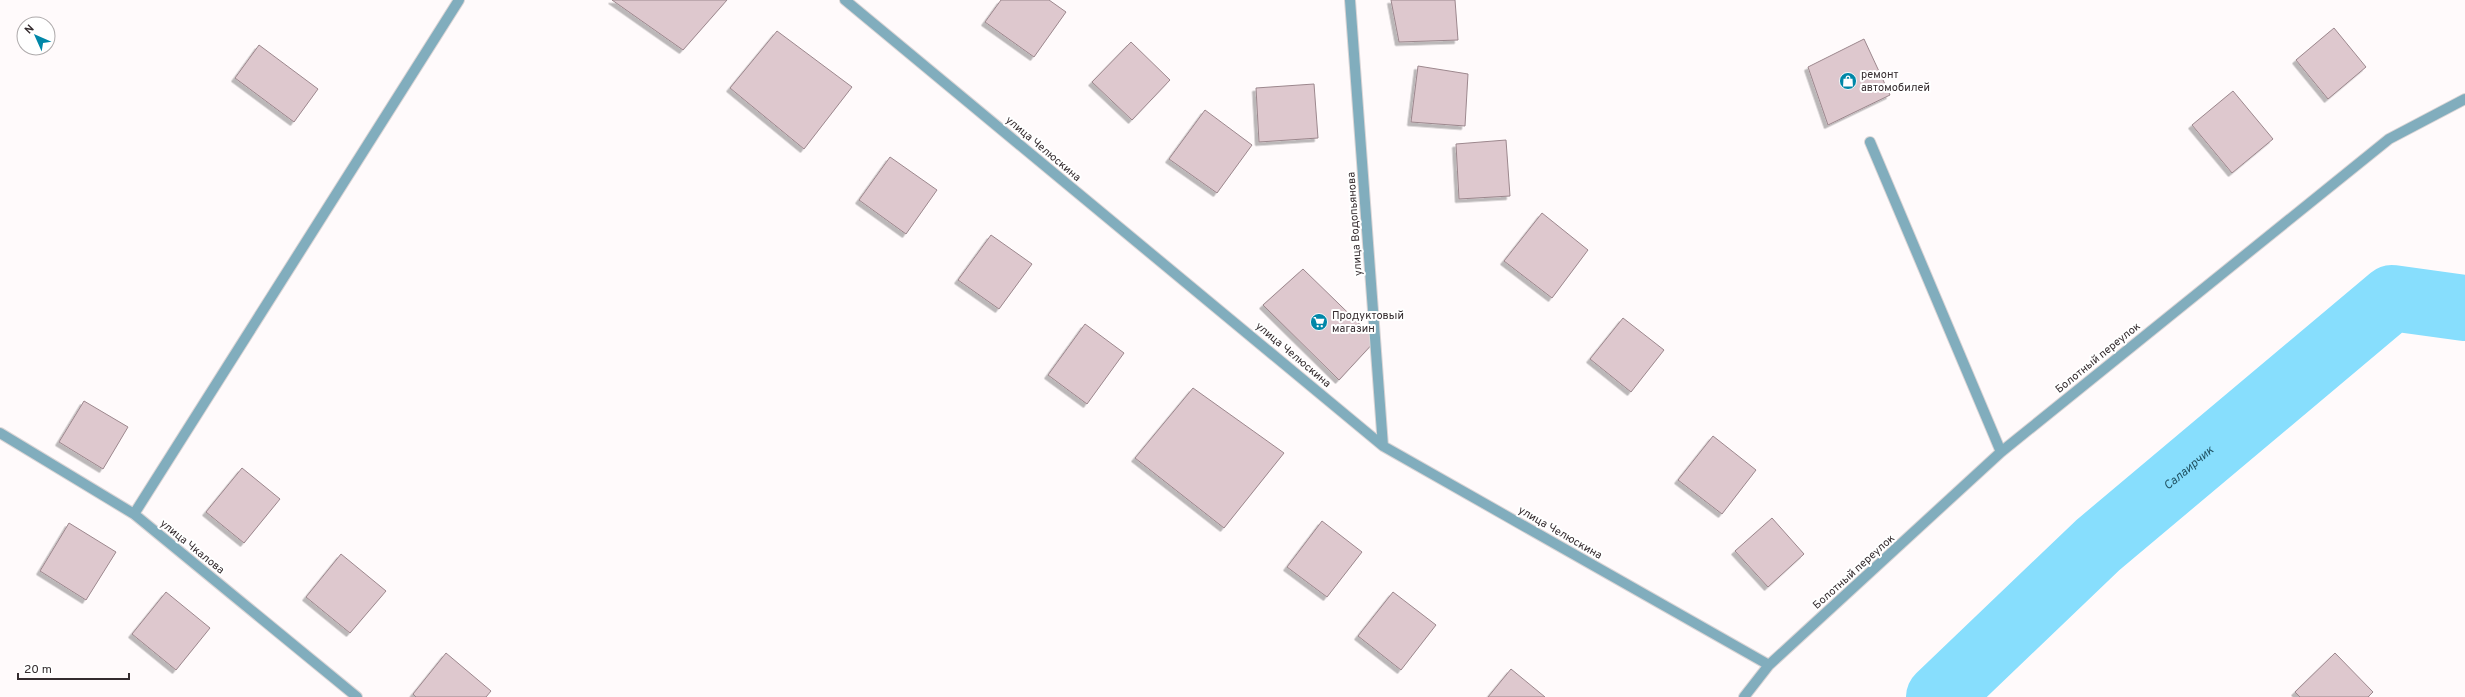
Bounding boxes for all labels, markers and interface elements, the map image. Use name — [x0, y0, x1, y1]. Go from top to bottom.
north arrow — [16, 16, 56, 56]
text: N — [22, 22, 37, 37]
place label: ремонт автомобилей — [1861, 68, 1930, 95]
shop icon: ремонт автомобилей — [1838, 71, 1858, 91]
street label: улица Челюскина — [1002, 113, 1084, 185]
street label: улица Водопьянова — [1344, 171, 1366, 276]
place label: Продуктовый магазин — [1332, 309, 1404, 336]
supermarket icon: Продуктовый магазин — [1309, 312, 1329, 332]
street label: улица Челюскина — [1252, 319, 1334, 391]
street label: Болотный переулок — [2053, 319, 2143, 397]
water label: Салаирчик — [2161, 443, 2218, 494]
street label: улица Челюскина — [1516, 503, 1605, 563]
street label: улица Чкалова — [157, 517, 227, 577]
street label: Болотный переулок — [1810, 532, 1898, 612]
scale bar — [18, 655, 129, 681]
text: 20 m — [24, 662, 52, 678]

